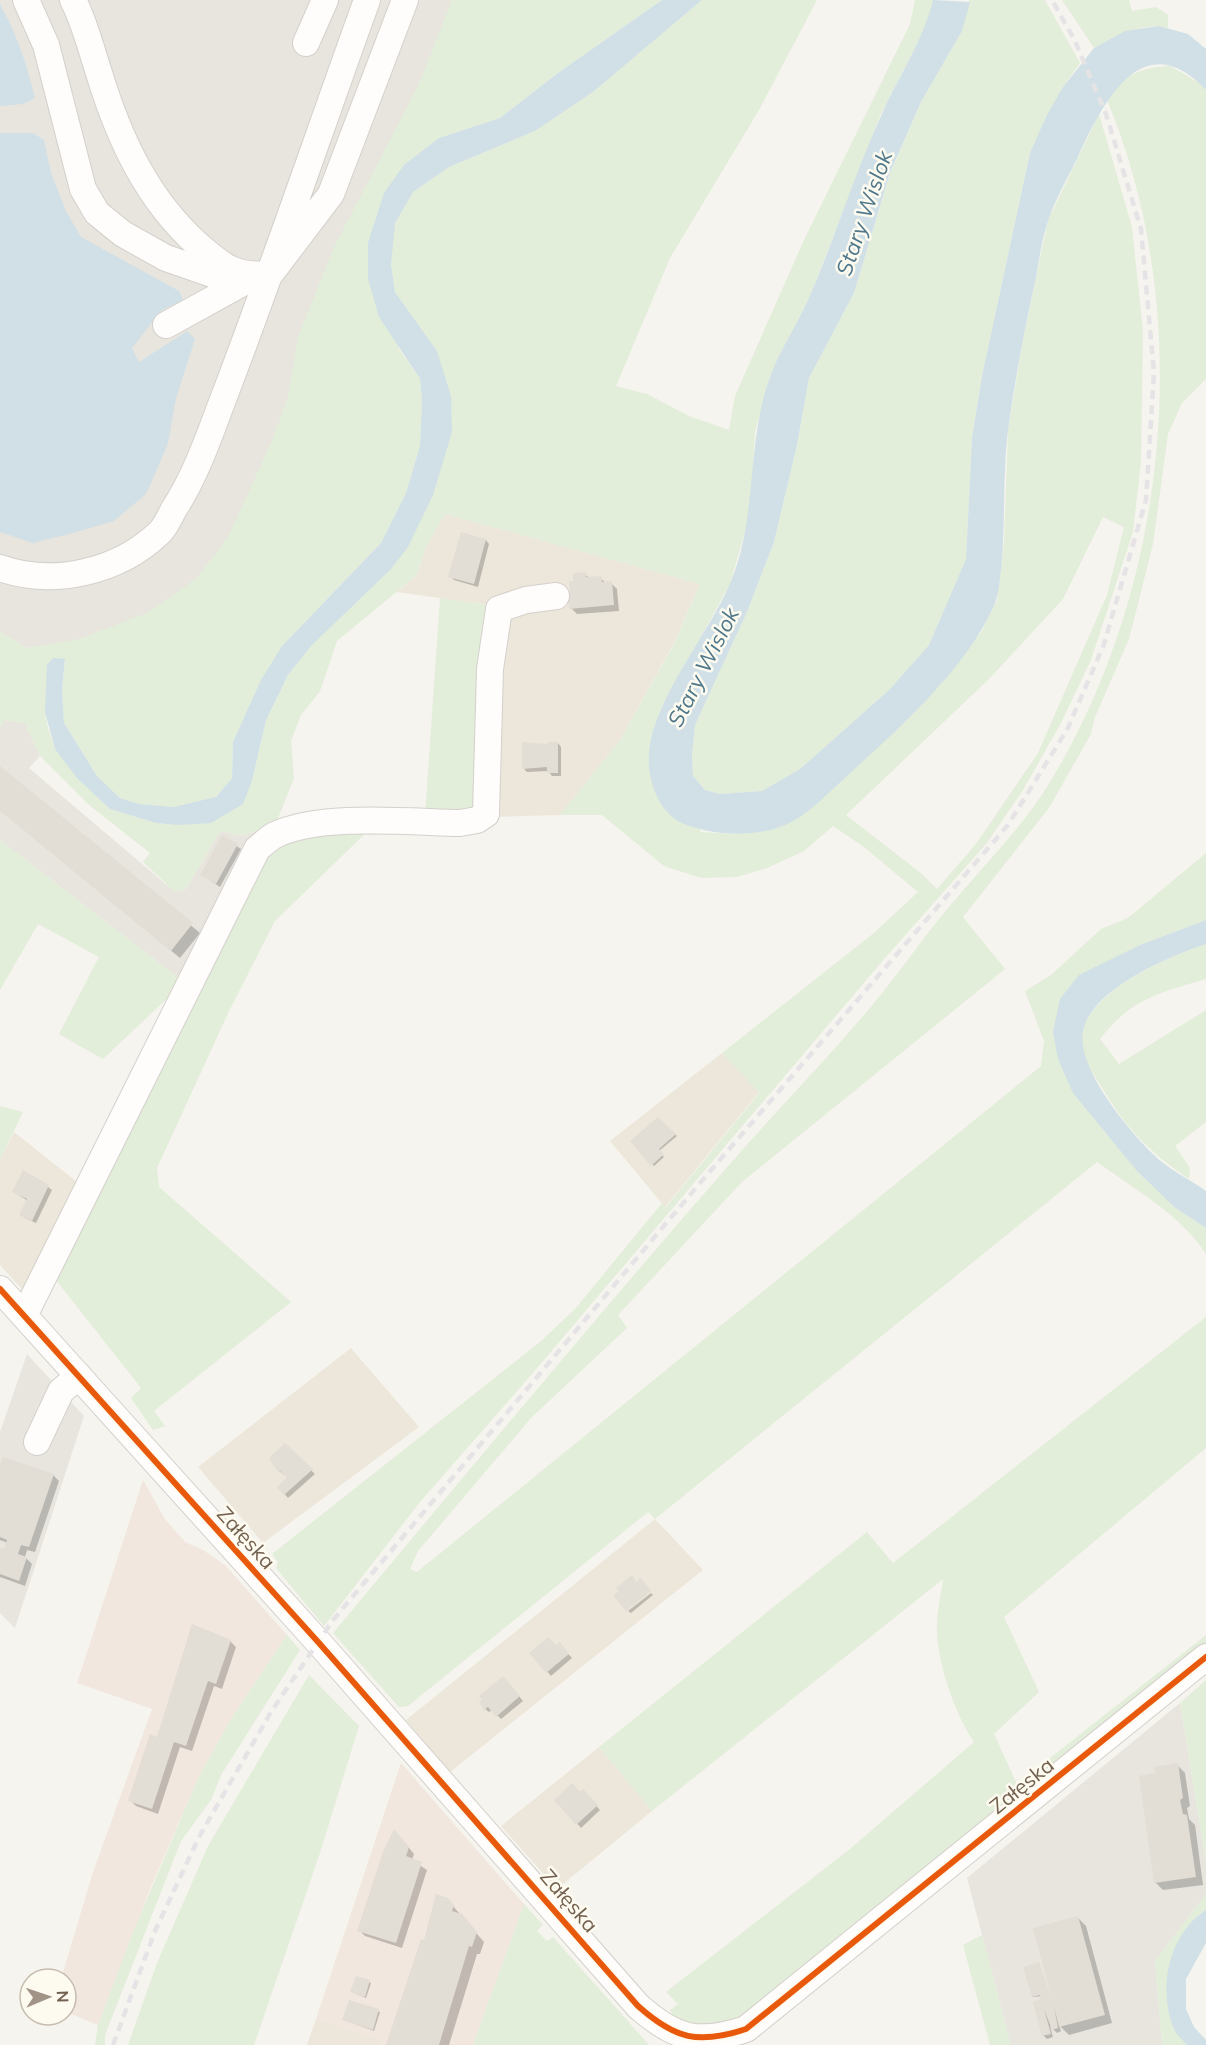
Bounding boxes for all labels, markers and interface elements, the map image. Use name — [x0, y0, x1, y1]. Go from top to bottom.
water label: Stary Wislok — [830, 146, 899, 279]
water label: Stary Wislok — [661, 602, 745, 731]
street label: Załęska — [212, 1501, 282, 1574]
street label: Załęska — [984, 1752, 1059, 1819]
street label: Załęska — [535, 1863, 604, 1937]
north arrow — [18, 1967, 78, 2027]
text: N — [53, 1990, 73, 2003]

